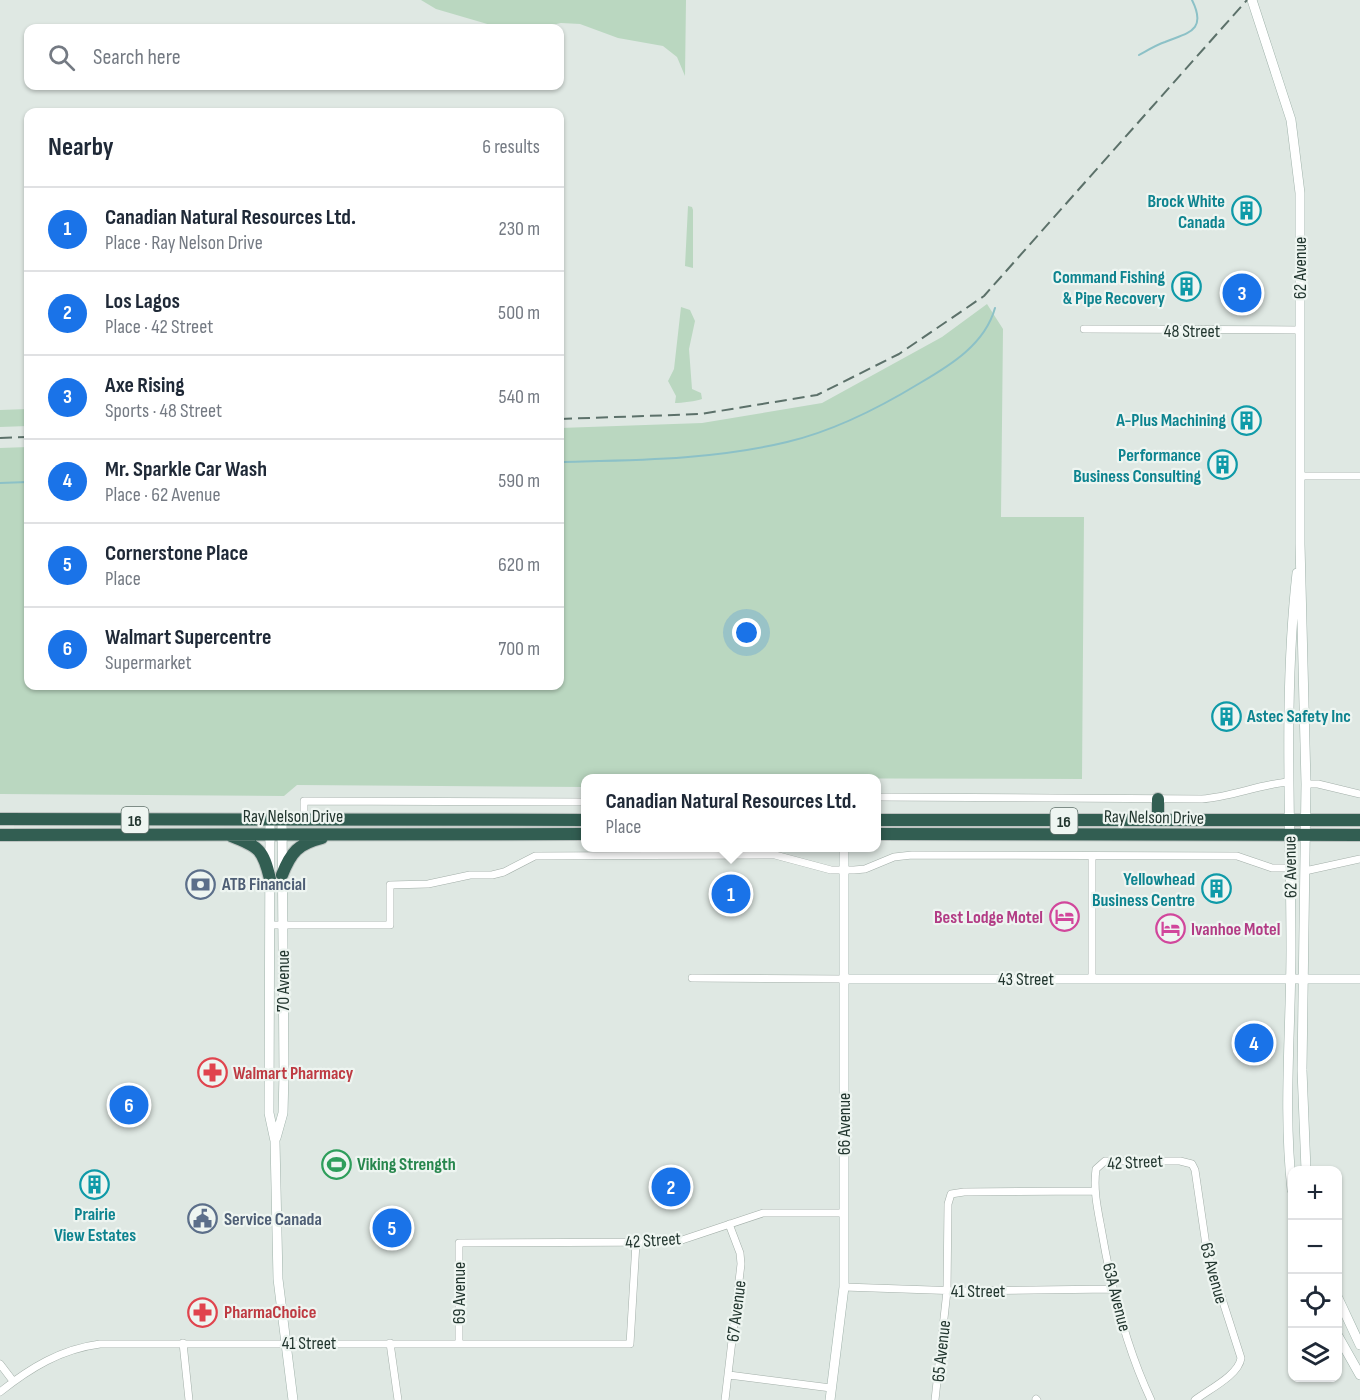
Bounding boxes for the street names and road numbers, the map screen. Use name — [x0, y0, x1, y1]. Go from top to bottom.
street label: 62 Avenue — [1290, 237, 1311, 299]
street label: 48 Street — [1164, 321, 1221, 342]
street label: Ray Nelson Drive — [243, 806, 343, 827]
street label: Ray Nelson Drive — [1104, 806, 1204, 829]
road number: 16 — [122, 807, 148, 833]
road number: 16 — [1050, 808, 1078, 834]
street label: 62 Avenue — [1279, 836, 1302, 898]
street label: 70 Avenue — [273, 950, 294, 1012]
street label: 43 Street — [998, 969, 1054, 990]
street label: 66 Avenue — [834, 1093, 855, 1155]
street label: 42 Street — [1107, 1151, 1164, 1174]
street label: 42 Street — [624, 1228, 682, 1253]
street label: 63 Avenue — [1195, 1240, 1232, 1306]
street label: 63A Avenue — [1098, 1261, 1135, 1334]
street label: 69 Avenue — [449, 1262, 470, 1324]
street label: 67 Avenue — [722, 1279, 751, 1343]
street label: 41 Street — [951, 1281, 1006, 1302]
street label: 65 Avenue — [928, 1319, 955, 1383]
street label: 41 Street — [282, 1333, 337, 1354]

